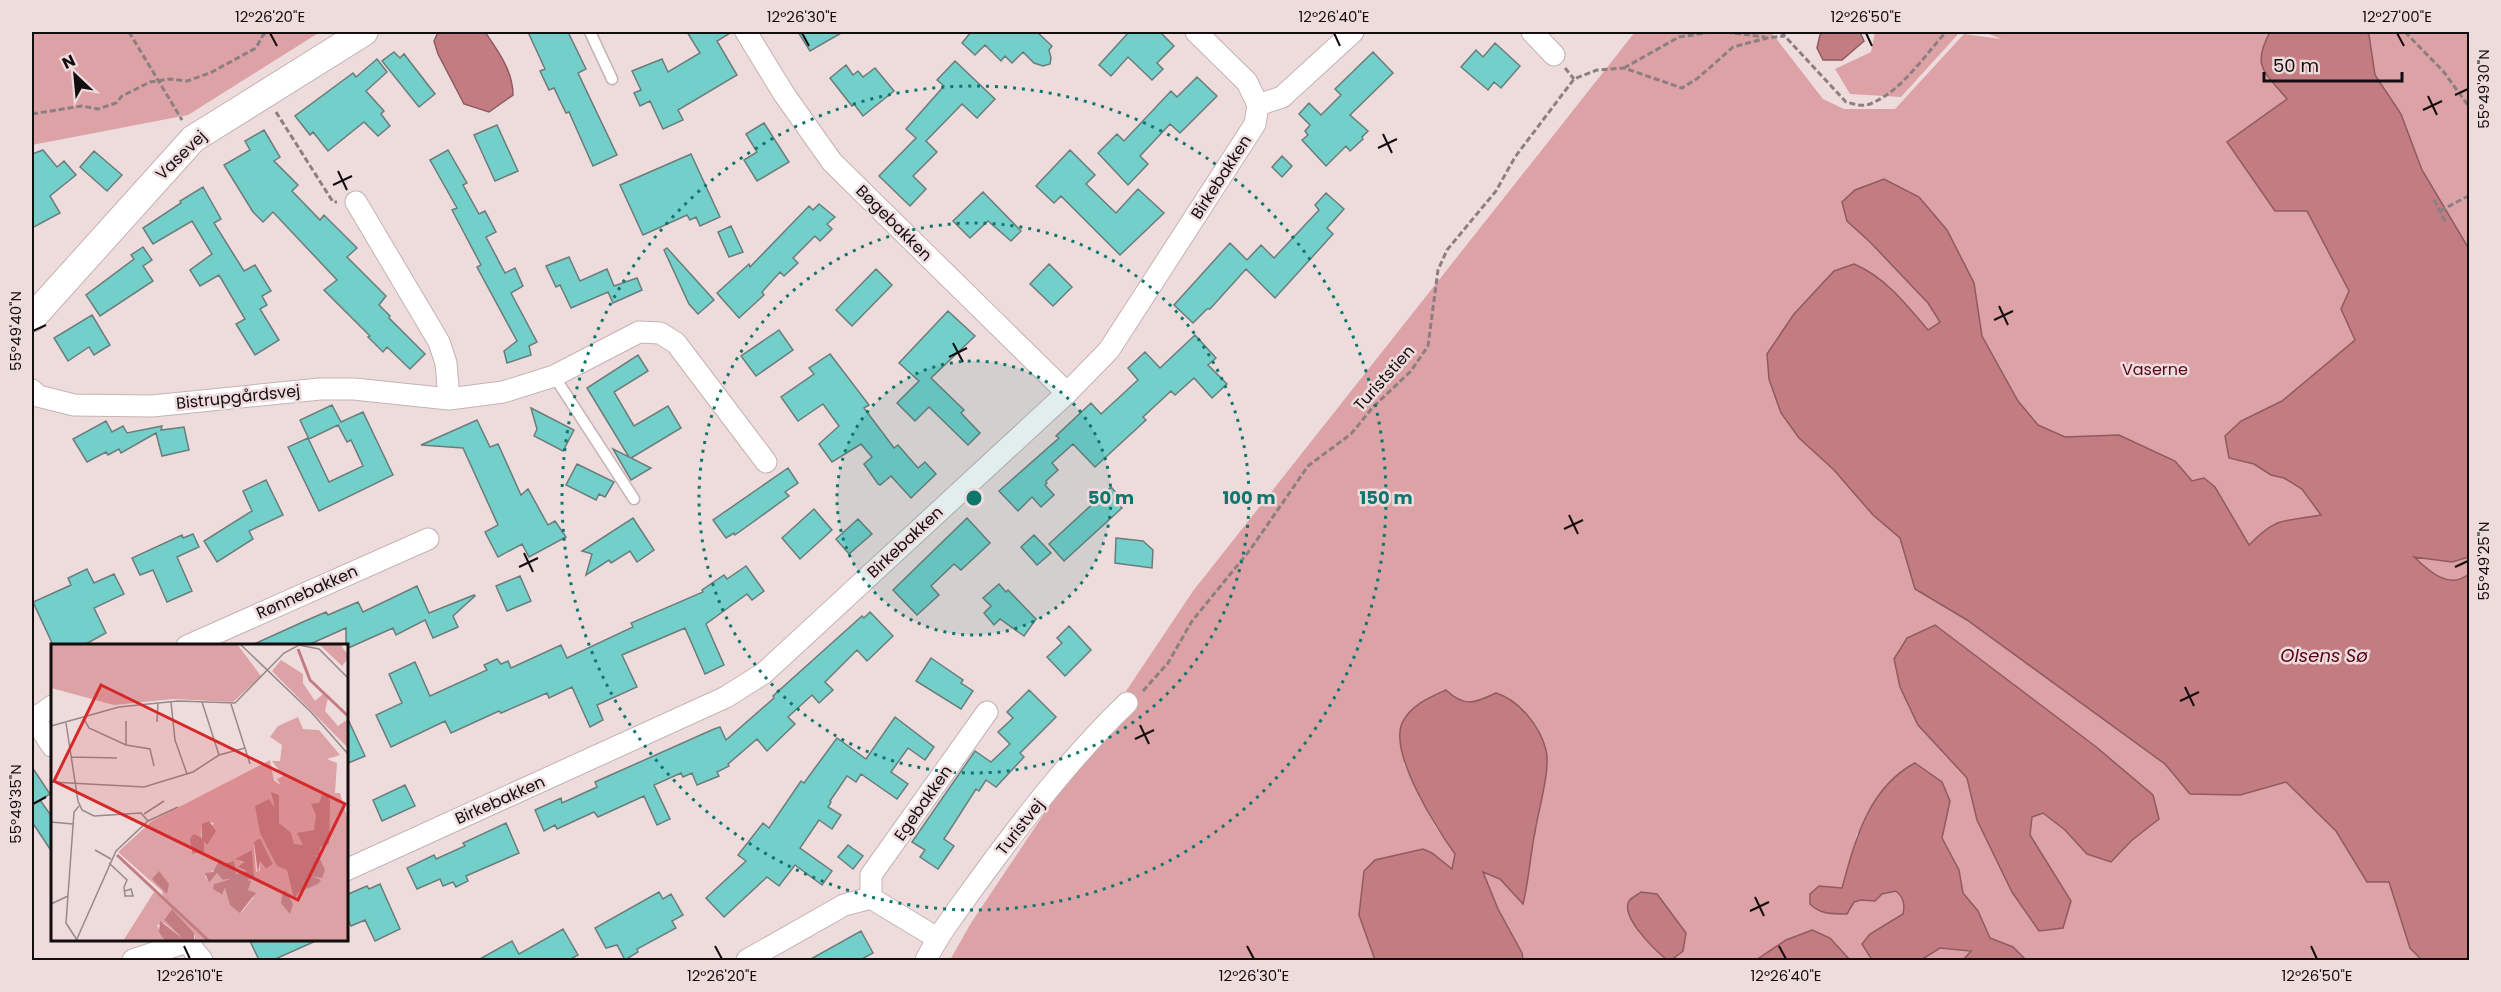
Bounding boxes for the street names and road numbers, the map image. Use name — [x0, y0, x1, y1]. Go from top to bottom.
street label: Vasevej — [150, 125, 212, 185]
street label: Birkebakken — [1185, 130, 1257, 224]
street label: Bøgebakken — [851, 180, 937, 266]
street label: Turiststien — [1348, 340, 1420, 416]
street label: Bistrupgårdsvej — [175, 379, 301, 415]
street label: Birkebakken — [862, 501, 948, 583]
street label: Rønnebakken — [253, 559, 361, 625]
street label: Egebakken — [889, 761, 957, 845]
street label: Birkebakken — [451, 770, 549, 830]
street label: Turistvej — [991, 794, 1049, 860]

